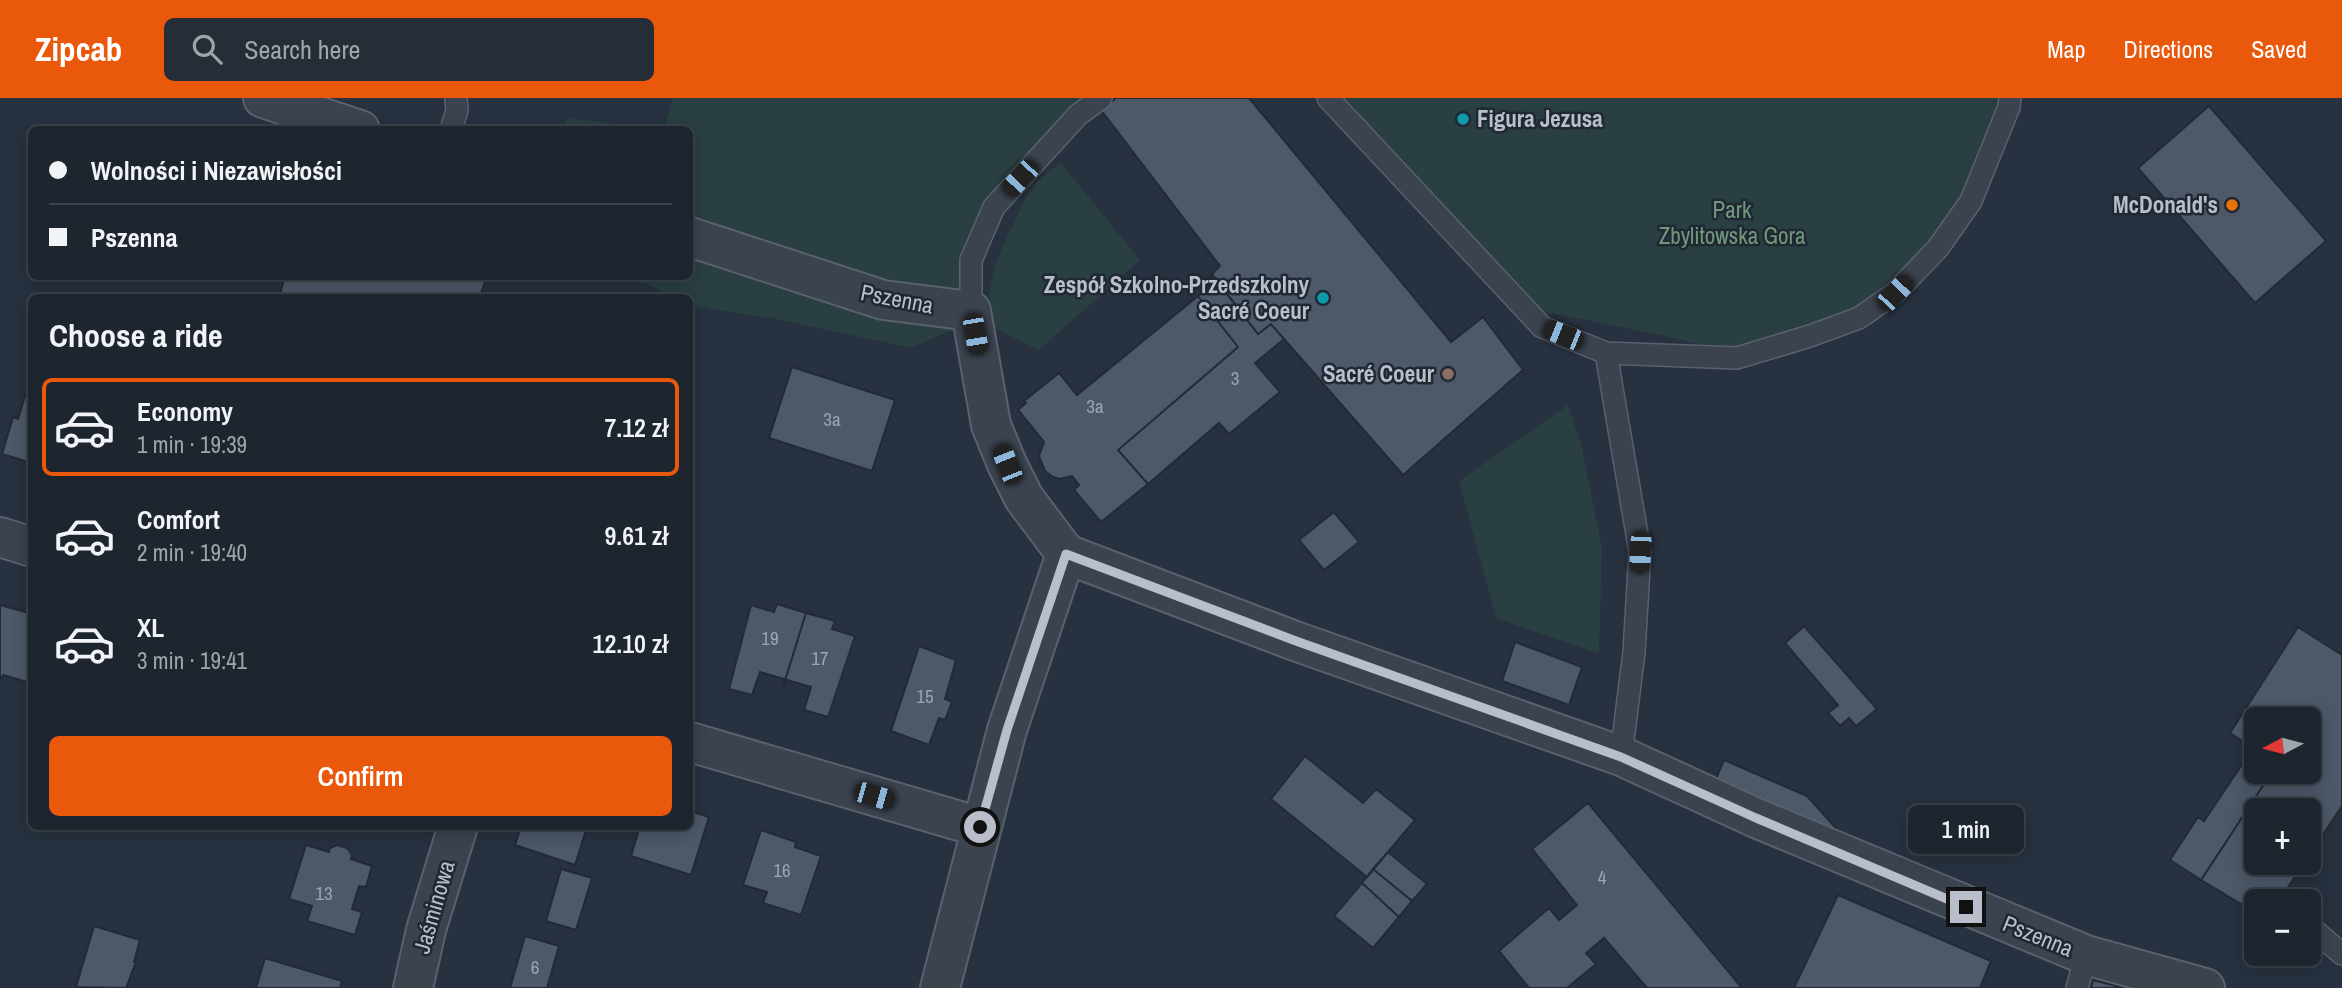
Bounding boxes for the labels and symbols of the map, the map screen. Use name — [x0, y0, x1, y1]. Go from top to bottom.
place label: Figura Jezusa — [1477, 103, 1603, 134]
marker: Figura Jezusa — [1455, 111, 1471, 127]
car — [998, 155, 1043, 201]
place label: McDonald's — [2113, 189, 2218, 220]
park label: Park Zbylitowska Gora — [1659, 194, 1806, 251]
marker: McDonald's — [2224, 197, 2240, 213]
place label: Zespół Szkolno-Przedszkolny Sacré Coeur — [1044, 269, 1310, 326]
car — [1873, 271, 1918, 315]
street label: Pszenna — [858, 276, 937, 321]
marker: Zespół Szkolno-Przedszkolny Sacré Coeur — [1315, 290, 1331, 306]
car — [962, 311, 989, 357]
car — [1540, 317, 1587, 353]
place label: Sacré Coeur — [1323, 358, 1435, 389]
house number: 3 — [1231, 365, 1239, 391]
marker: Sacré Coeur — [1440, 366, 1456, 382]
house number: 3a — [1086, 393, 1104, 419]
house number: 3a — [823, 406, 841, 432]
car — [990, 441, 1025, 487]
car — [1629, 530, 1652, 574]
house number: 19 — [761, 625, 779, 651]
house number: 17 — [811, 645, 829, 671]
house number: 15 — [916, 683, 934, 709]
north arrow — [2244, 707, 2320, 784]
car — [851, 780, 898, 812]
callout: 1 min — [1908, 806, 2024, 854]
route start — [964, 811, 996, 843]
street label: Jaśminowa — [405, 856, 462, 957]
house number: 16 — [773, 857, 791, 883]
house number: 4 — [1598, 864, 1607, 890]
house number: 13 — [315, 880, 333, 906]
route end — [1950, 891, 1982, 923]
street label: Pszenna — [1998, 907, 2078, 964]
house number: 6 — [531, 954, 539, 980]

